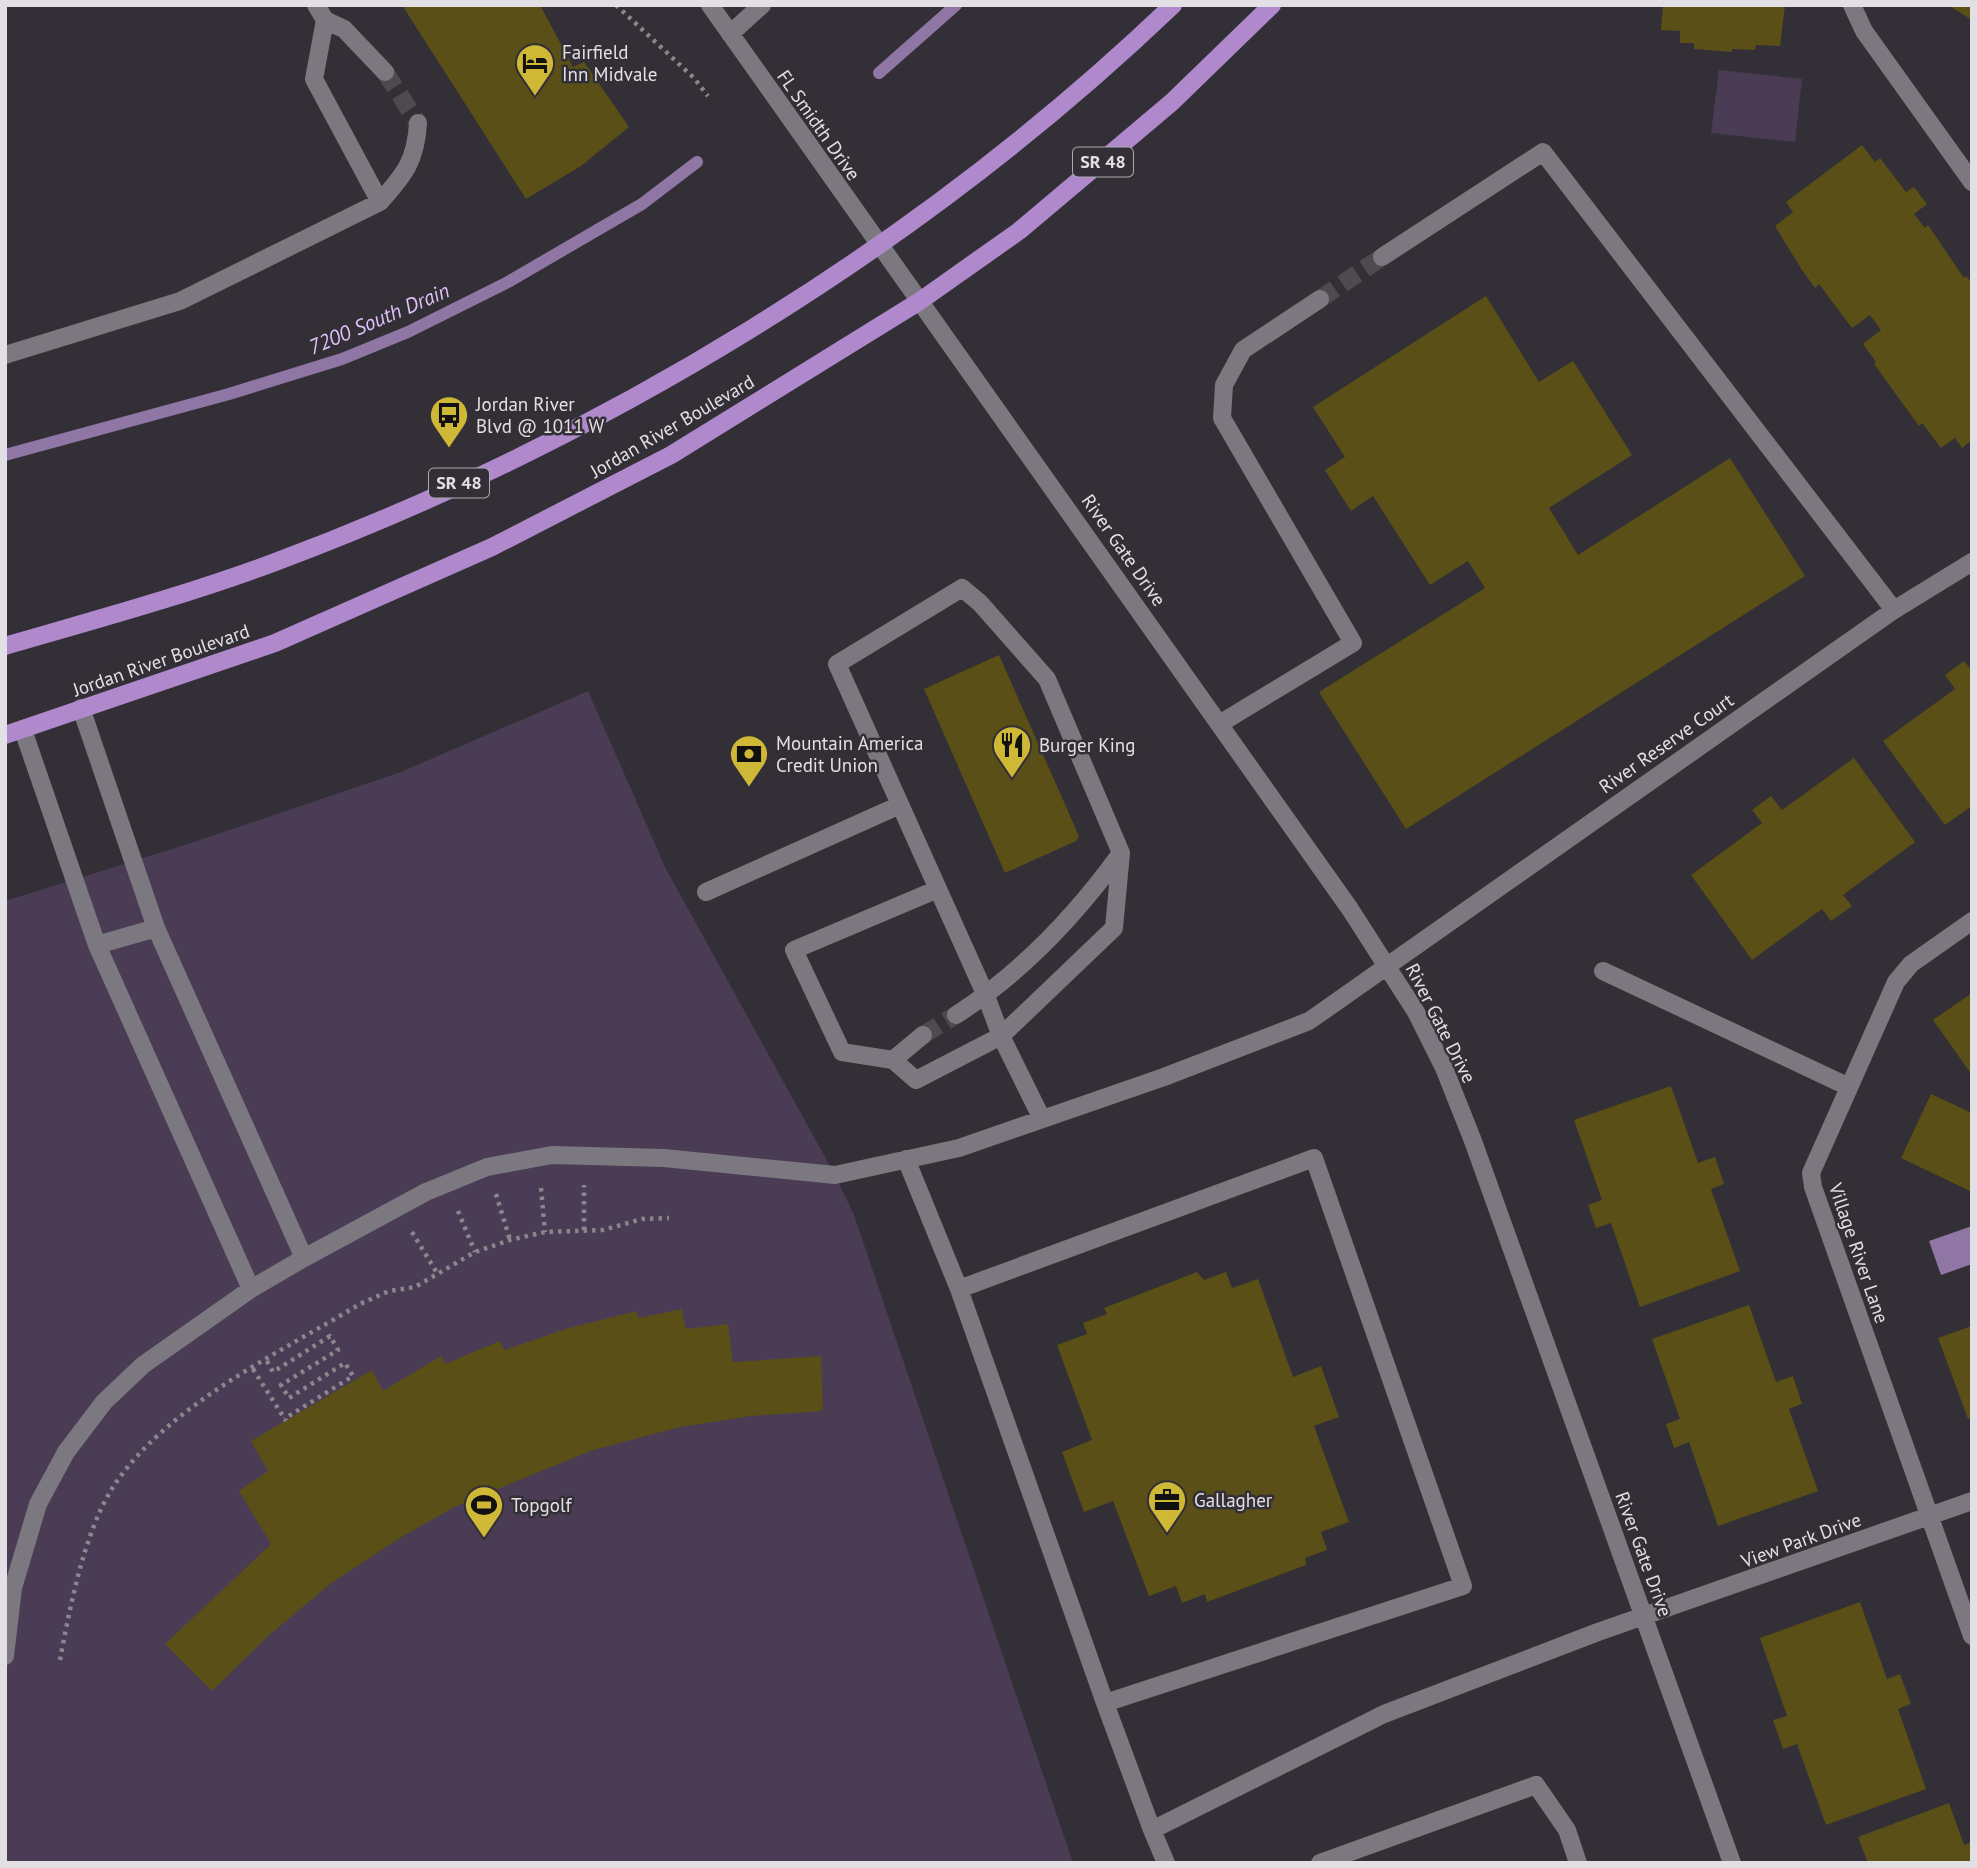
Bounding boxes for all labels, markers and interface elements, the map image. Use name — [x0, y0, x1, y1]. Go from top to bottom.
place label: Fairfield Inn Midvale — [562, 40, 658, 86]
hotel icon: Fairfield Inn Midvale — [514, 42, 556, 97]
street label: FL Smidth Drive — [772, 65, 866, 185]
road number: SR 48 — [1073, 148, 1133, 176]
water label: 7200 South Drain — [304, 277, 454, 360]
street label: Jordan River Boulevard — [585, 369, 758, 483]
place label: Jordan River Blvd @ 1011 W — [475, 392, 605, 438]
bus stop icon: Jordan River Blvd @ 1011 W — [428, 394, 470, 449]
road number: SR 48 — [429, 468, 489, 498]
street label: River Gate Drive — [1077, 489, 1171, 611]
street label: Jordan River Boulevard — [69, 618, 253, 702]
street label: River Reserve Court — [1594, 687, 1738, 798]
restaurant icon: Burger King — [991, 724, 1033, 779]
place label: Mountain America Credit Union — [776, 731, 923, 777]
bank icon: Mountain America Credit Union — [728, 733, 770, 788]
place label: Burger King — [1039, 733, 1135, 757]
street label: River Gate Drive — [1401, 959, 1481, 1087]
street label: Village River Lane — [1823, 1179, 1894, 1326]
office icon: Gallagher — [1146, 1479, 1188, 1534]
sports icon: Topgolf — [463, 1484, 505, 1539]
place label: Gallagher — [1194, 1488, 1273, 1512]
street label: River Gate Drive — [1610, 1488, 1678, 1620]
place label: Topgolf — [511, 1493, 573, 1517]
street label: View Park Drive — [1737, 1507, 1864, 1573]

